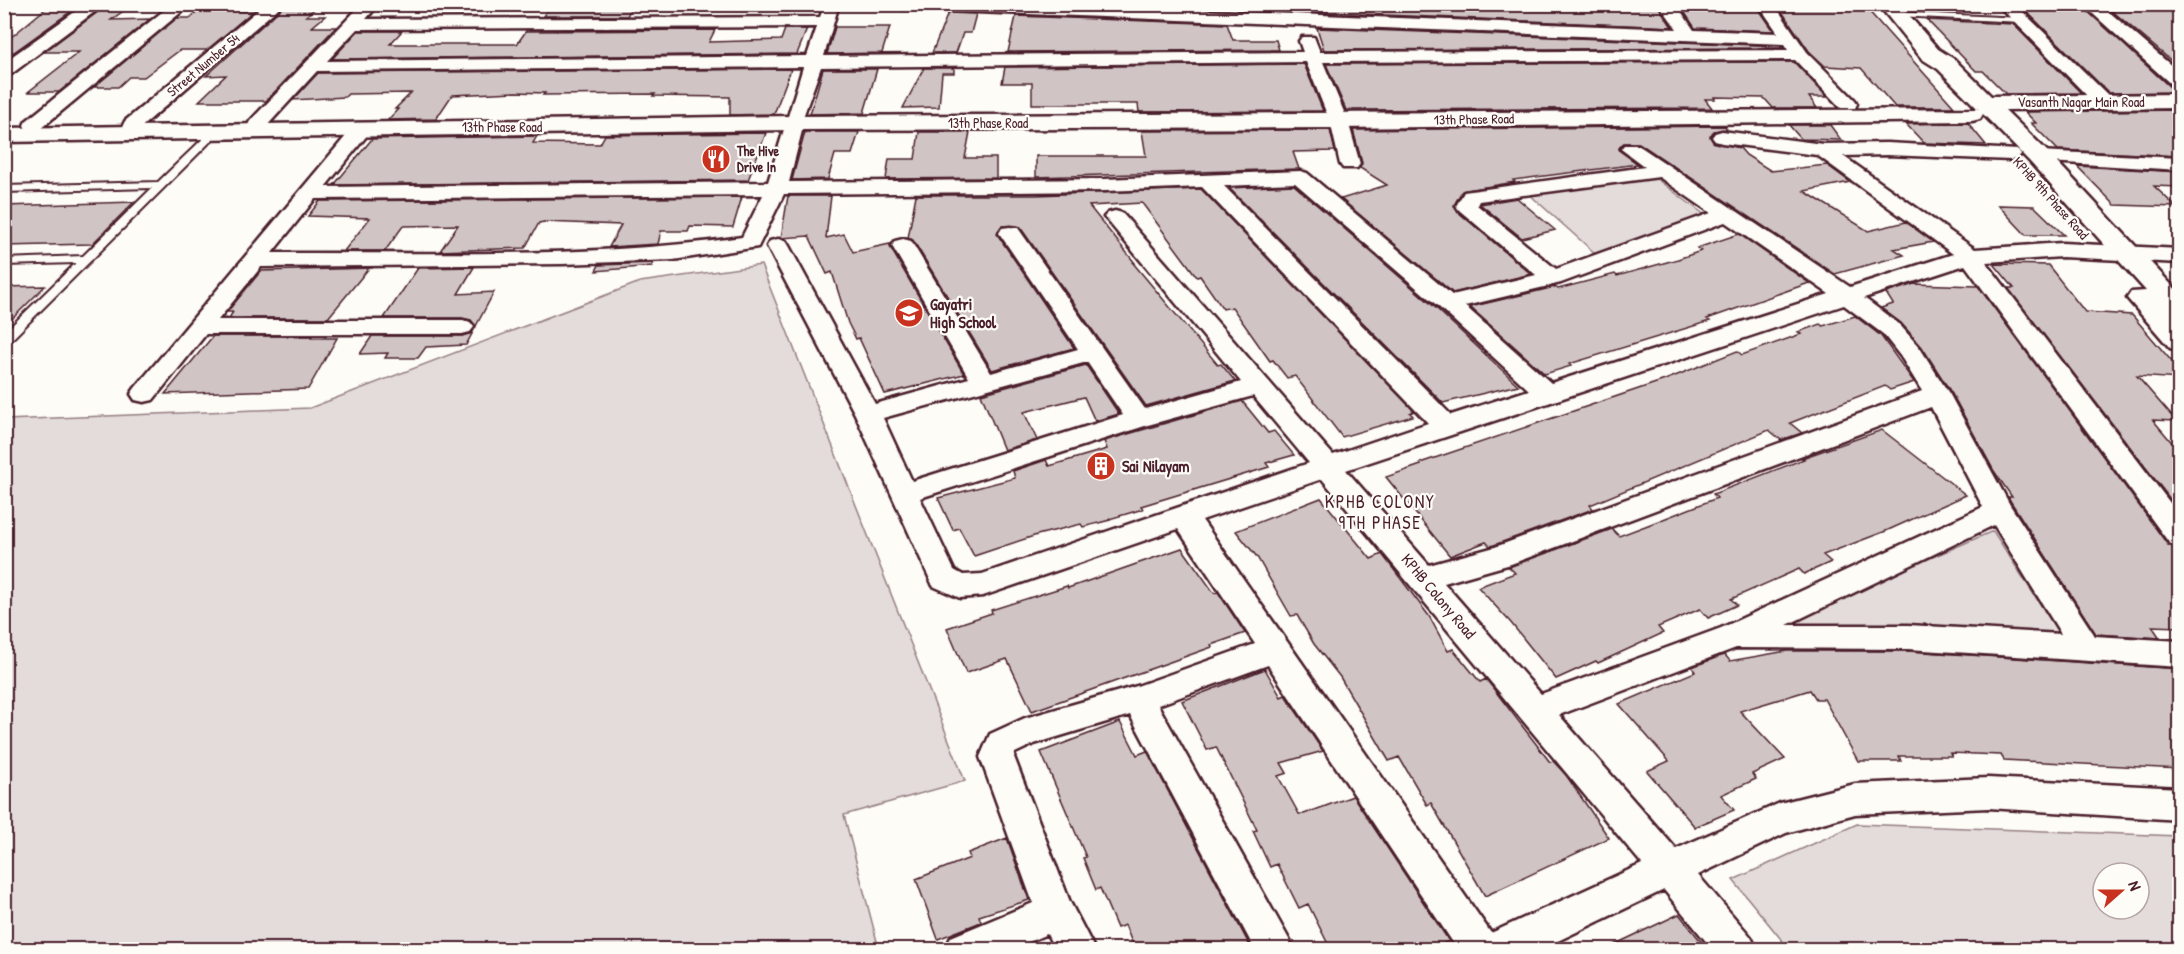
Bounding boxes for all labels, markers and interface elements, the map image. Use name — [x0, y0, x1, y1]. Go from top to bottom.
street label: Street Number 54 — [162, 29, 243, 101]
street label: Vasanth Nagar Main Road — [2017, 92, 2145, 112]
street label: 13th Phase Road — [1434, 108, 1515, 129]
street label: 13th Phase Road — [948, 113, 1029, 132]
street label: 13th Phase Road — [462, 117, 543, 136]
place label: The Hive Drive In — [736, 141, 780, 176]
restaurant icon: The Hive Drive In — [700, 143, 732, 175]
street label: KPHB 9th Phase Road — [2009, 152, 2094, 244]
place label: Gayatri High School — [930, 293, 997, 334]
school or university icon: Gayatri High School — [893, 297, 925, 329]
building icon: Sai Nilayam — [1085, 450, 1117, 482]
place label: Sai Nilayam — [1122, 455, 1190, 478]
district label: KPHB COLONY 9TH PHASE — [1325, 489, 1435, 535]
street label: KPHB Colony Road — [1397, 549, 1481, 643]
north arrow — [2091, 861, 2151, 921]
text: N — [2123, 878, 2147, 894]

